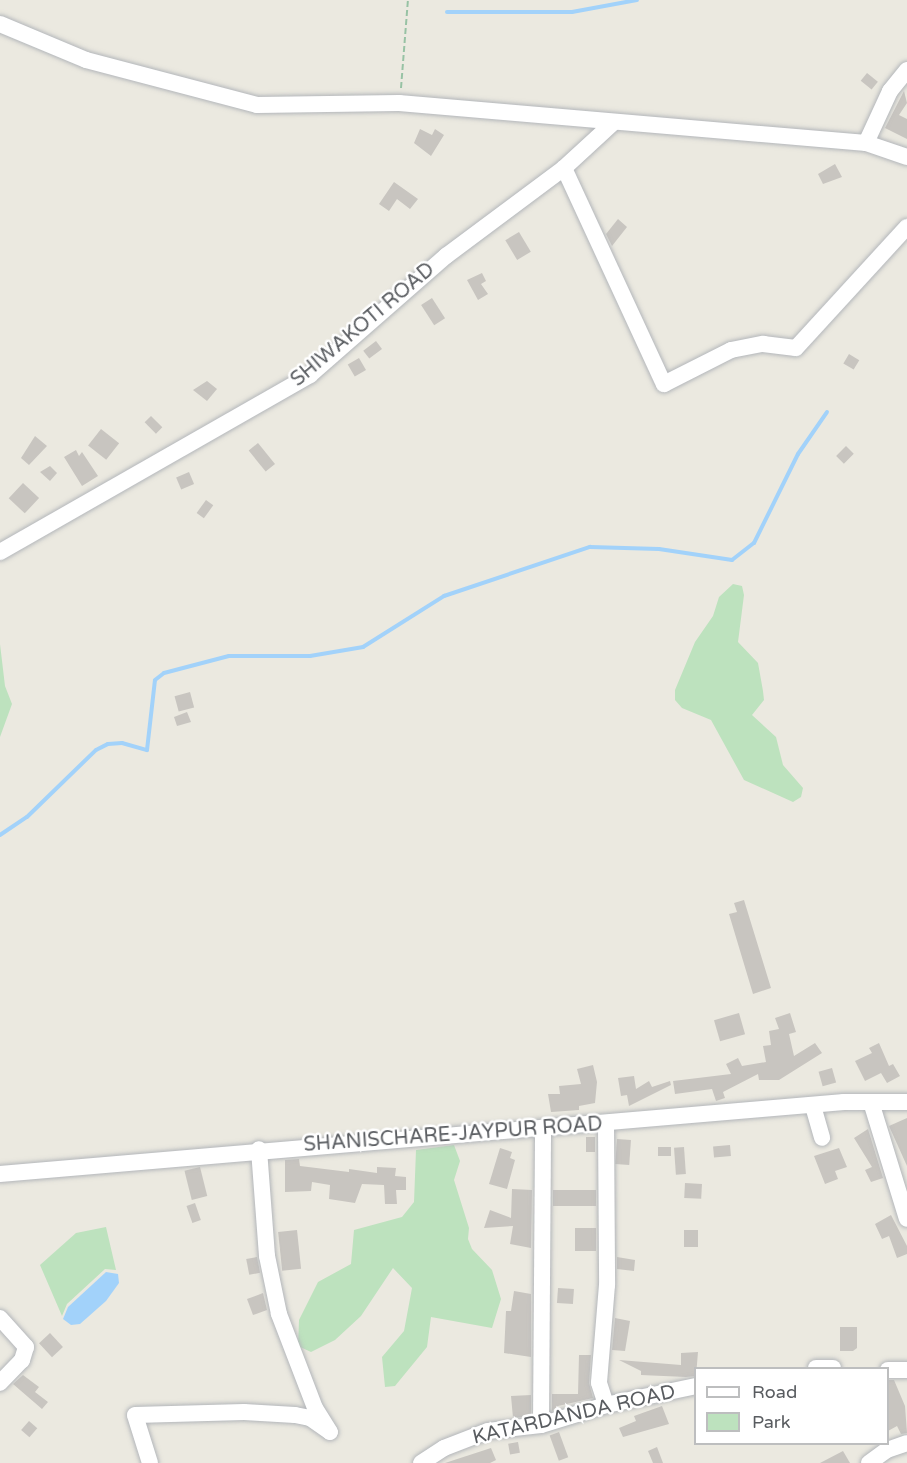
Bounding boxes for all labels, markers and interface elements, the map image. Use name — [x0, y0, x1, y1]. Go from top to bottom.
street label: SHIWAKOTI ROAD — [286, 258, 440, 392]
street label: SHANISCHARE-JAYPUR ROAD — [303, 1113, 603, 1157]
legend — [694, 1367, 889, 1445]
street label: KATARDANDA ROAD — [470, 1380, 678, 1450]
text: Road — [752, 1381, 797, 1403]
text: Park — [752, 1411, 790, 1433]

